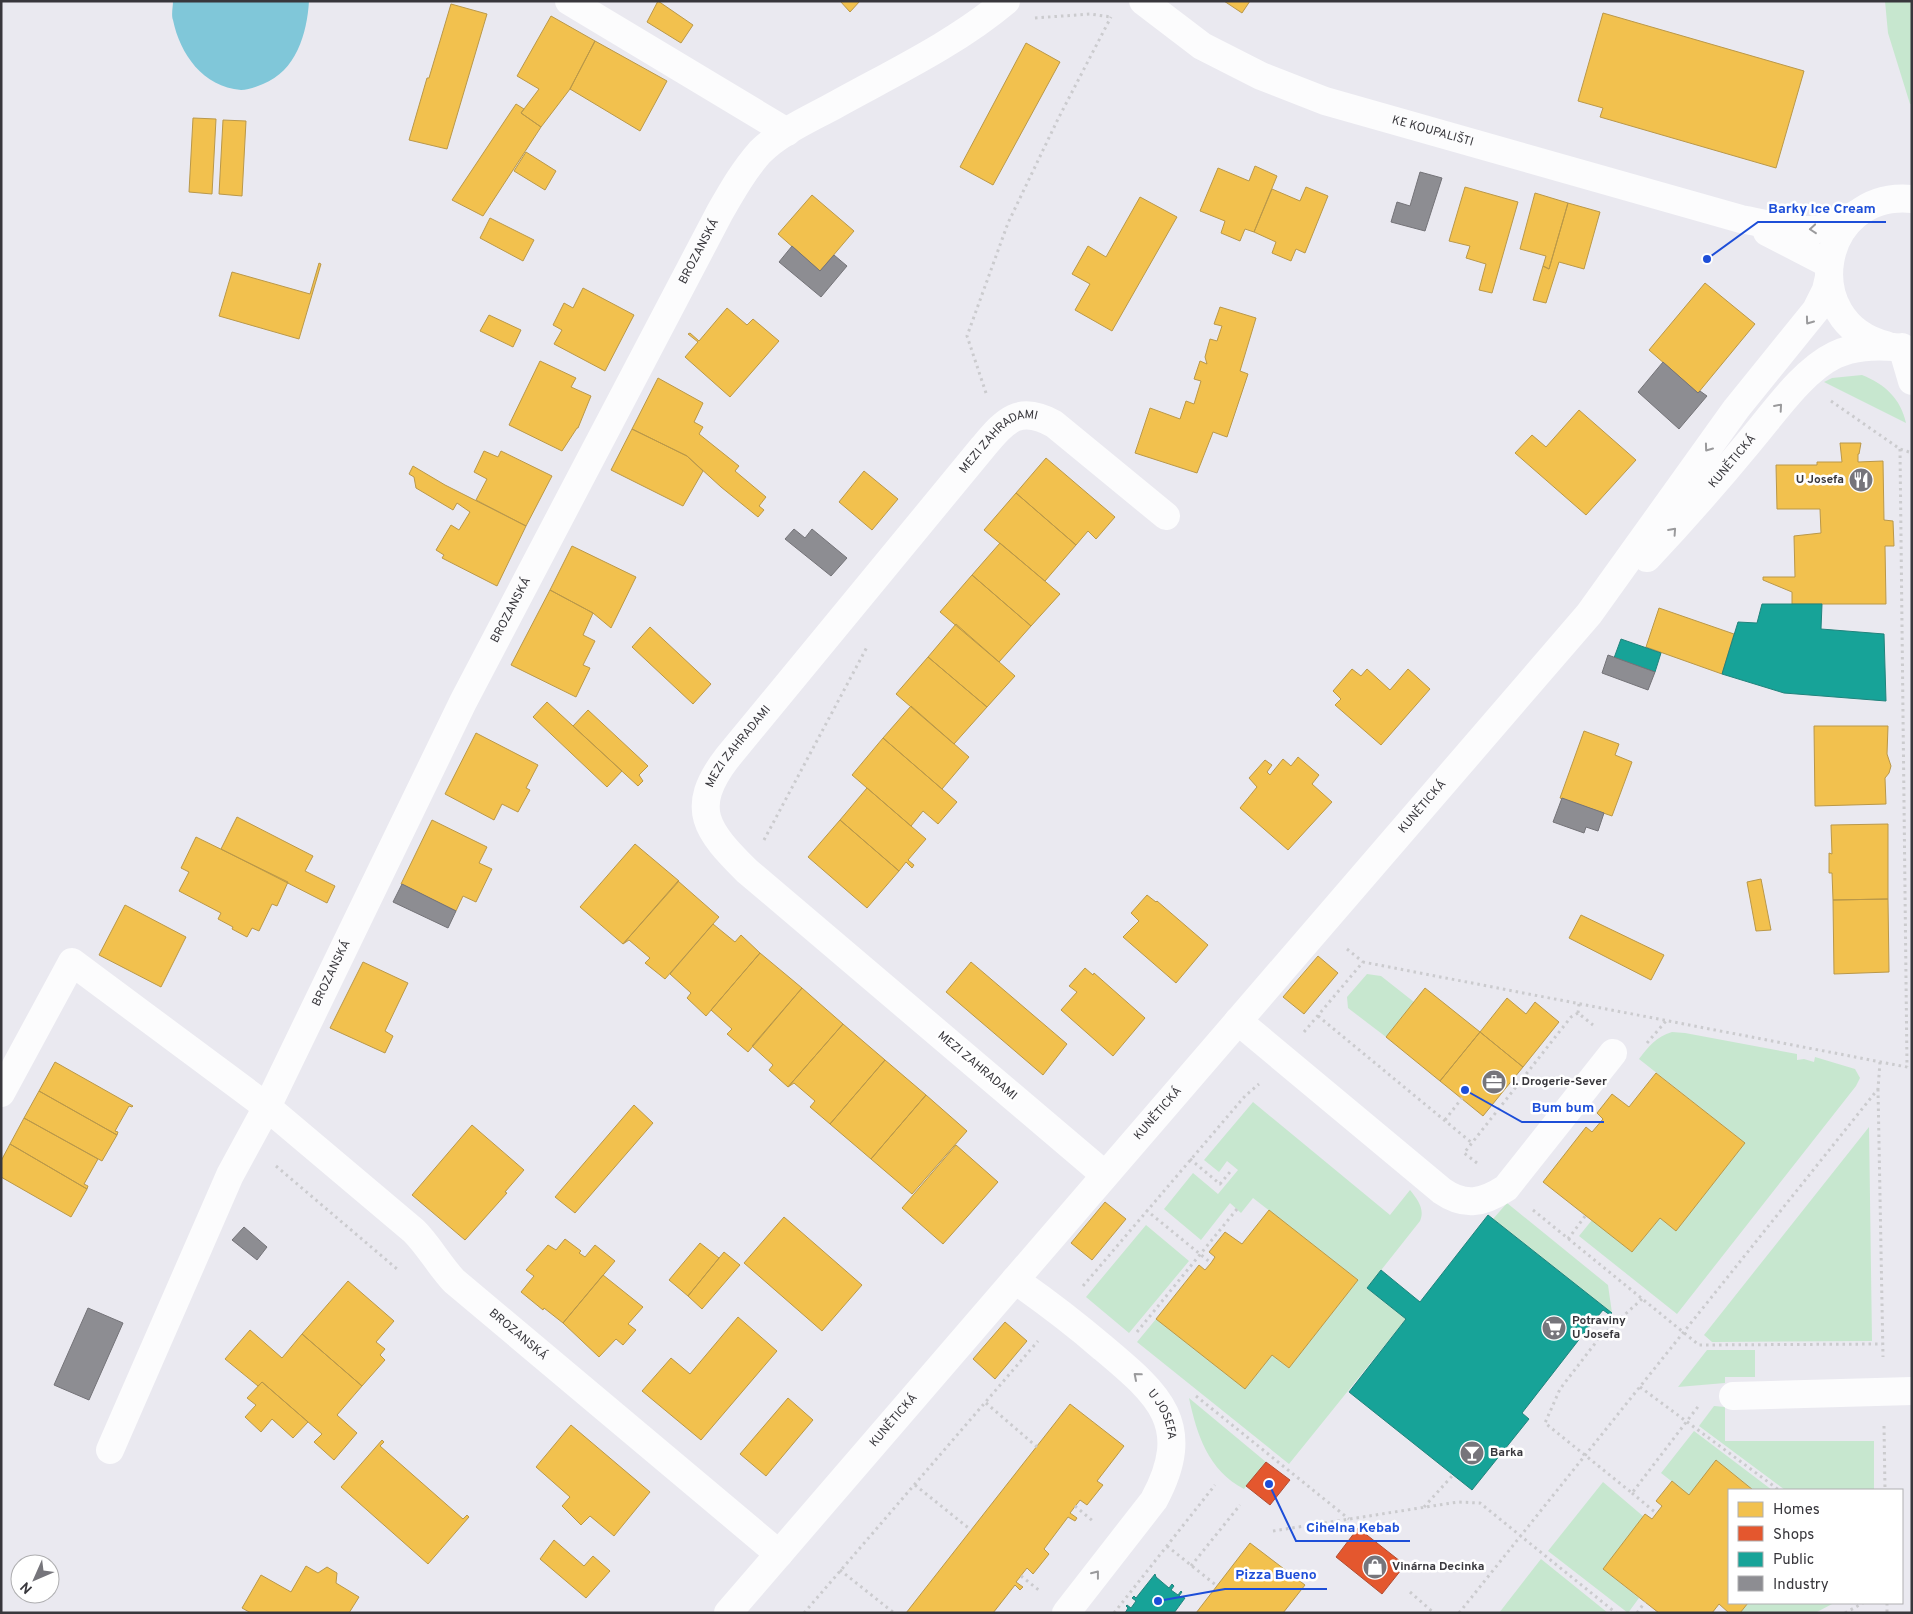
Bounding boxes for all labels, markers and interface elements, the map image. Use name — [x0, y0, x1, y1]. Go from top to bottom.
street label: KE KOUPALIŠTI — [1390, 112, 1475, 151]
callout: Barky Ice Cream — [1758, 193, 1886, 222]
text: Barky Ice Cream — [1768, 201, 1876, 218]
street label: BROZANSKÁ — [675, 216, 723, 287]
one-way arrow — [1809, 223, 1817, 234]
one-way arrow — [1806, 315, 1815, 325]
one-way arrow — [1773, 404, 1782, 413]
street label: MEZI ZAHRADAMI — [956, 407, 1039, 477]
street label: KUNĚTICKÁ — [1705, 431, 1760, 492]
one-way arrow — [1706, 442, 1714, 451]
restaurant icon: U Josefa — [1848, 467, 1874, 493]
place label: U Josefa — [1796, 472, 1844, 488]
one-way arrow — [1667, 527, 1676, 536]
street label: BROZANSKÁ — [487, 575, 535, 646]
street label: MEZI ZAHRADAMI — [702, 702, 775, 790]
street label: KUNĚTICKÁ — [1395, 777, 1450, 837]
street label: BROZANSKÁ — [309, 938, 355, 1009]
street label: MEZI ZAHRADAMI — [934, 1028, 1020, 1104]
office icon: I. Drogerie-Sever — [1481, 1069, 1507, 1095]
place label: I. Drogerie-Sever — [1512, 1074, 1607, 1090]
street label: KUNĚTICKÁ — [1131, 1084, 1186, 1144]
callout: Bum bum — [1522, 1093, 1604, 1122]
text: Bum bum — [1532, 1100, 1594, 1117]
street label: BROZANSKÁ — [485, 1306, 551, 1364]
place label: Potraviny U Josefa — [1572, 1313, 1626, 1343]
supermarket icon: Potraviny U Josefa — [1541, 1315, 1567, 1341]
one-way arrow — [1133, 1373, 1142, 1382]
street label: U JOSEFA — [1144, 1386, 1179, 1440]
street label: KUNĚTICKÁ — [866, 1391, 921, 1451]
bar icon: Barka — [1459, 1440, 1485, 1466]
place label: Barka — [1490, 1445, 1523, 1461]
legend — [1728, 1489, 1903, 1604]
text: Homes — [1773, 1501, 1820, 1520]
callout: Cihelna Kebab — [1296, 1512, 1410, 1541]
text: Cihelna Kebab — [1306, 1520, 1400, 1537]
text: Shops — [1773, 1526, 1814, 1545]
text: Public — [1773, 1551, 1814, 1570]
north arrow — [10, 1554, 60, 1604]
shop icon: Vinárna Decinka — [1362, 1554, 1388, 1580]
place label: Vinárna Decinka — [1392, 1559, 1484, 1575]
callout: Pizza Bueno — [1225, 1560, 1327, 1589]
text: Pizza Bueno — [1235, 1567, 1317, 1584]
one-way arrow — [1091, 1571, 1100, 1580]
text: Industry — [1773, 1576, 1829, 1595]
text: N — [17, 1578, 36, 1597]

